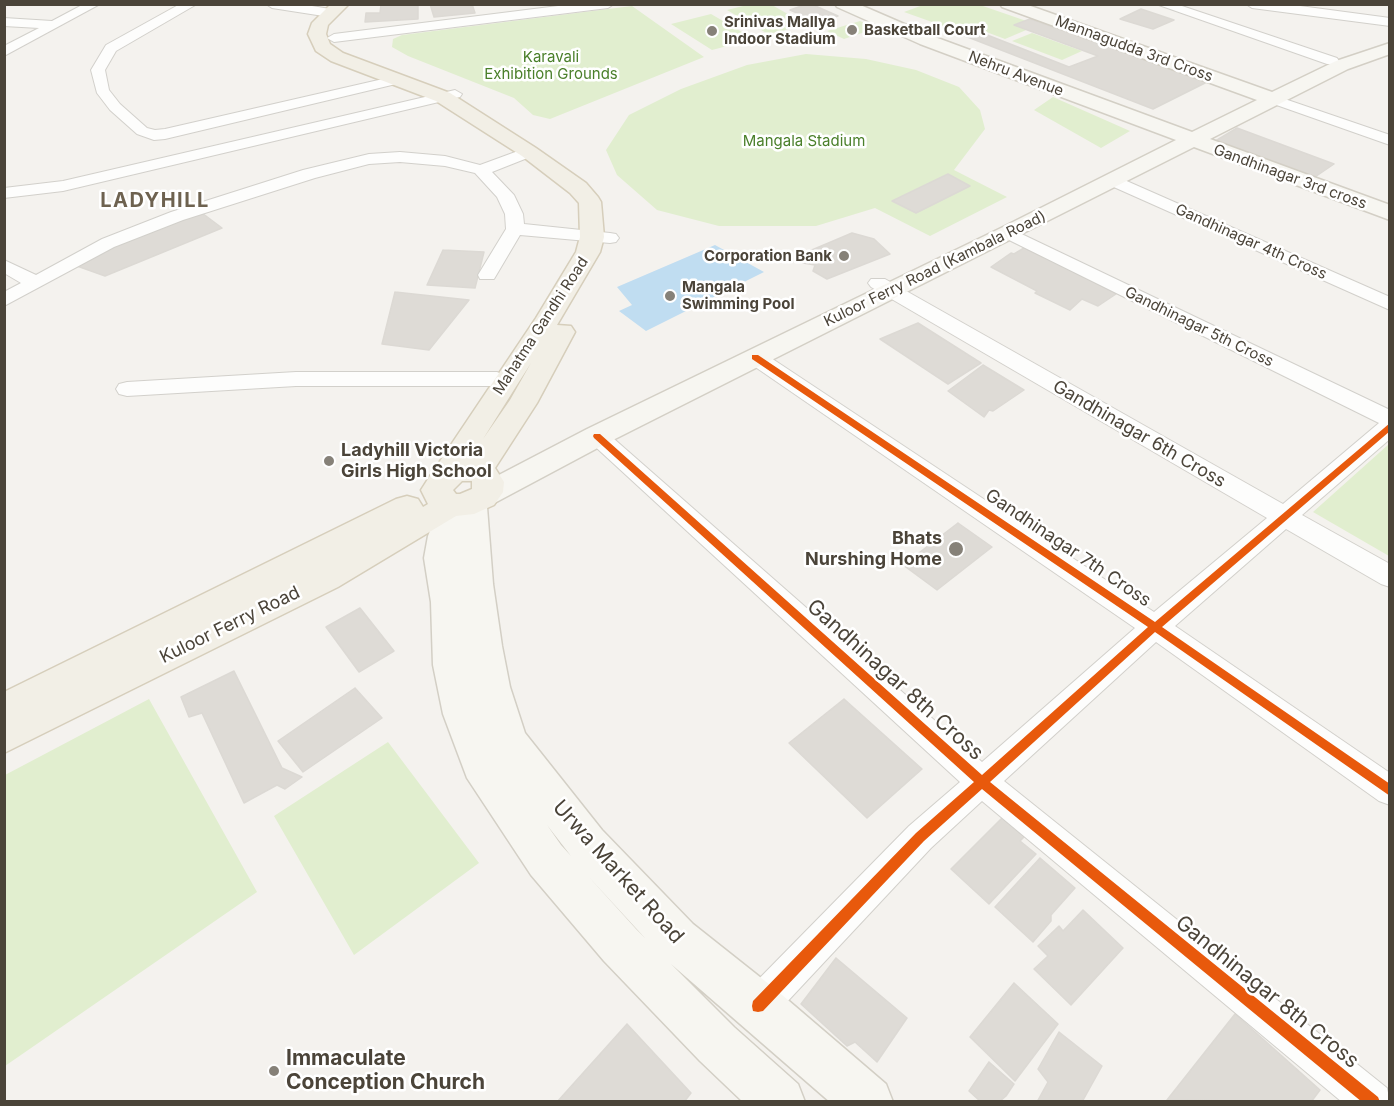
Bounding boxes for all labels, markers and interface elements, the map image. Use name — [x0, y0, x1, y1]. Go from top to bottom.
street label: Mannagudda 3rd Cross — [1053, 12, 1215, 86]
place label: Srinivas Mallya Indoor Stadium — [724, 13, 836, 48]
place label: Basketball Court — [864, 21, 985, 39]
marker: Basketball Court — [845, 23, 859, 37]
marker: Srinivas Mallya Indoor Stadium — [705, 24, 719, 38]
park label: Karavali Exhibition Grounds — [484, 48, 618, 83]
street label: Nehru Avenue — [966, 48, 1066, 100]
park label: Mangala Stadium — [743, 132, 865, 150]
street label: Gandhinagar 3rd cross — [1211, 141, 1369, 213]
district label: LADYHILL — [100, 189, 210, 213]
street label: Gandhinagar 4th Cross — [1173, 200, 1329, 284]
street label: Kuloor Ferry Road (Kambala Road) — [821, 207, 1049, 331]
place label: Corporation Bank — [704, 247, 832, 265]
marker: Corporation Bank — [837, 249, 851, 263]
street label: Mahatma Gandhi Road — [490, 254, 592, 398]
place label: Mangala Swimming Pool — [682, 278, 795, 313]
street label: Gandhinagar 5th Cross — [1122, 283, 1276, 371]
marker: Mangala Swimming Pool — [663, 289, 677, 303]
street label: Gandhinagar 6th Cross — [1049, 376, 1229, 492]
place label: Ladyhill Victoria Girls High School — [341, 440, 492, 482]
marker: Ladyhill Victoria Girls High School — [322, 454, 336, 468]
street label: Gandhinagar 7th Cross — [981, 484, 1155, 612]
place label: Bhats Nurshing Home — [805, 528, 942, 570]
marker: Bhats Nurshing Home — [947, 540, 965, 558]
street label: Kuloor Ferry Road — [156, 582, 304, 668]
street label: Gandhinagar 8th Cross — [802, 594, 988, 766]
street label: Urwa Market Road — [547, 795, 689, 949]
street label: Gandhinagar 8th Cross — [1170, 910, 1364, 1074]
place label: Immaculate Conception Church — [286, 1046, 485, 1096]
marker: Immaculate Conception Church — [267, 1064, 281, 1078]

